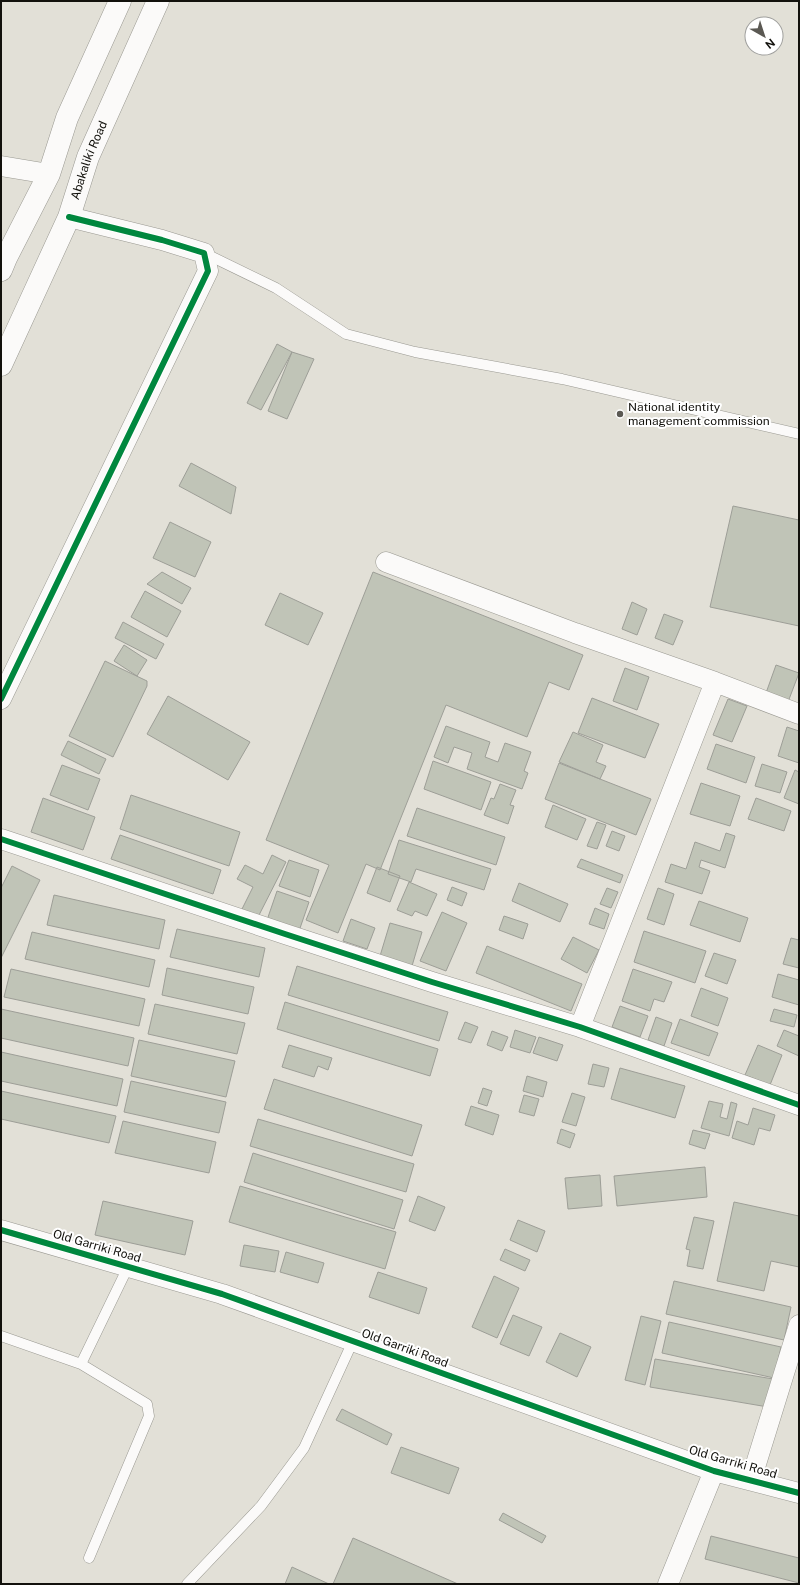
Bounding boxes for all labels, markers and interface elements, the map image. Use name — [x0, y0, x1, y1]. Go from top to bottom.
north arrow — [744, 16, 784, 56]
text: N — [763, 36, 777, 51]
street label: Abakaliki Road — [68, 119, 110, 201]
place label: National identity management commission — [628, 400, 770, 428]
marker: National identity management commission — [615, 409, 625, 419]
street label: Old Garriki Road — [51, 1227, 143, 1265]
street label: Old Garriki Road — [360, 1326, 450, 1370]
street label: Old Garriki Road — [687, 1443, 779, 1481]

